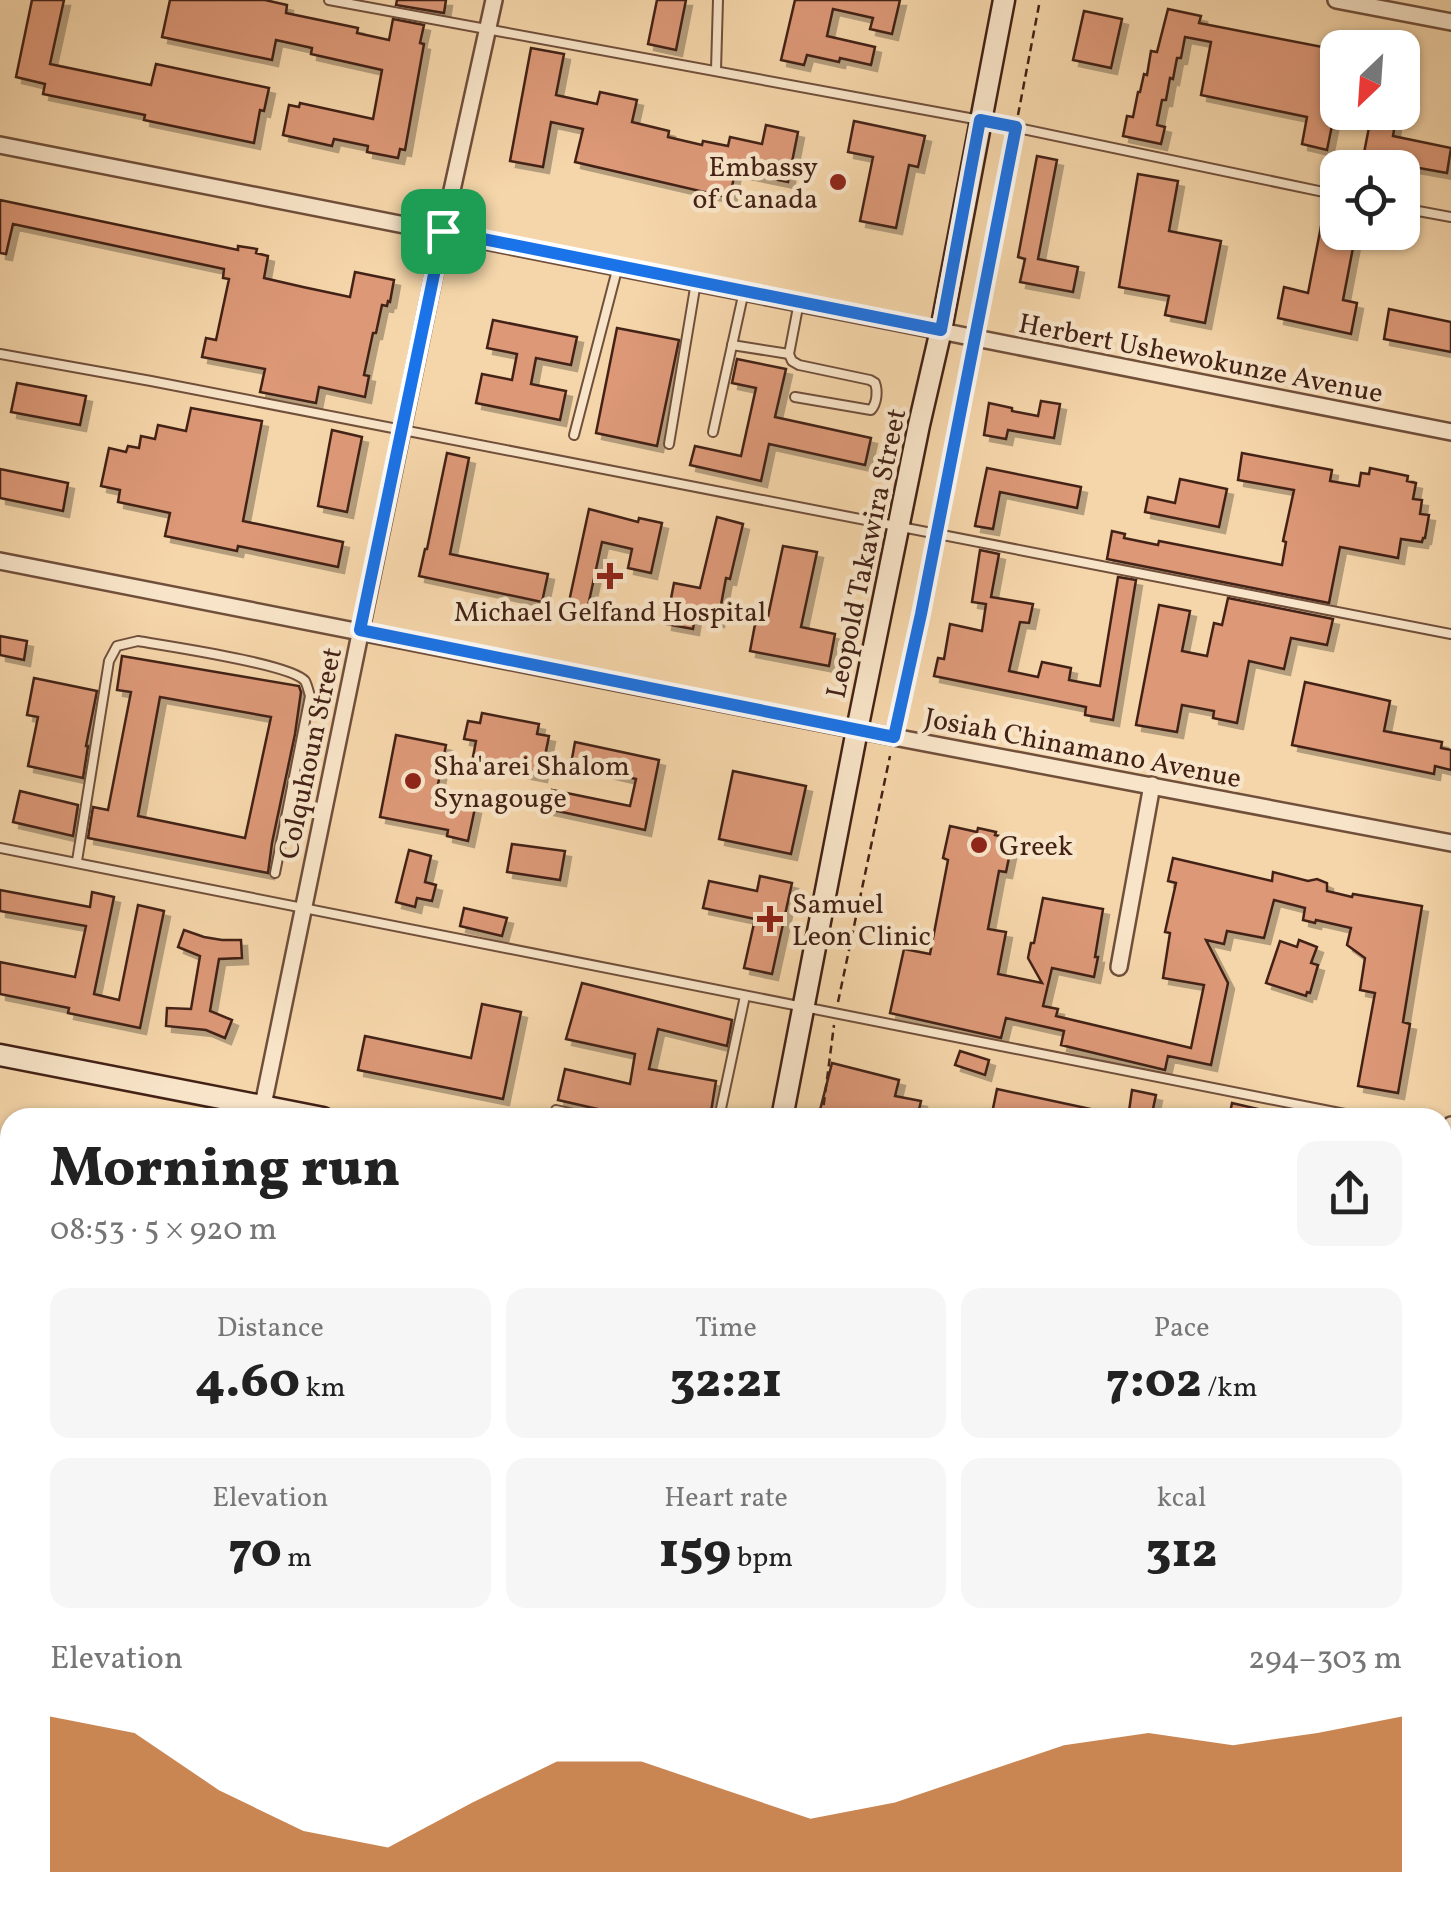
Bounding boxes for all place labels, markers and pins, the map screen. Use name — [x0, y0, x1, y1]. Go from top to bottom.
place label: Embassy of Canada — [693, 149, 818, 220]
marker: Embassy of Canada — [827, 171, 849, 193]
pin — [401, 189, 486, 274]
marker: Michael Gelfand Hospital — [597, 563, 623, 589]
place label: Michael Gelfand Hospital — [454, 594, 766, 633]
place label: Sha'arei Shalom Synagouge — [433, 748, 630, 819]
marker: Sha'arei Shalom Synagouge — [402, 770, 424, 792]
place label: Greek — [999, 828, 1073, 867]
marker: Greek — [968, 834, 990, 856]
place label: Samuel Leon Clinic — [792, 886, 931, 957]
marker: Samuel Leon Clinic — [757, 906, 783, 932]

